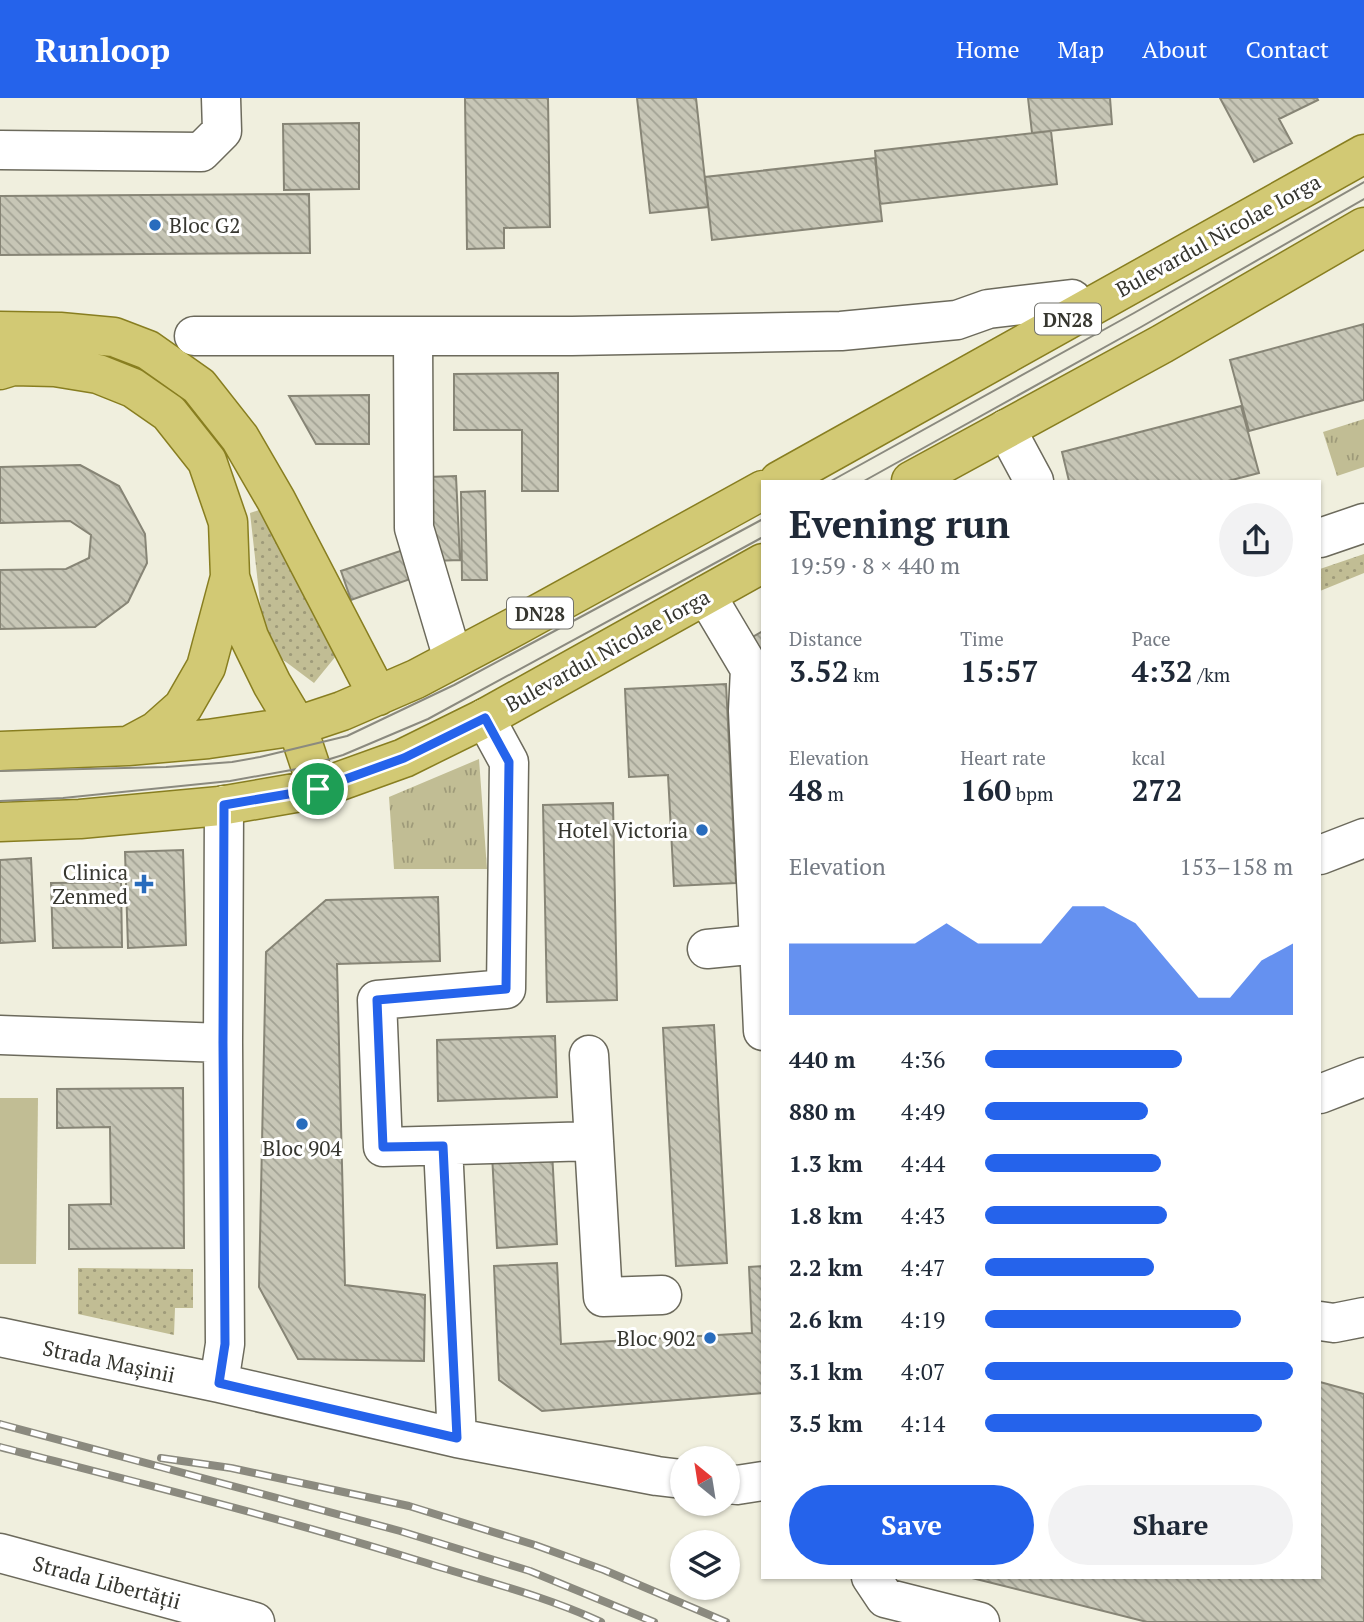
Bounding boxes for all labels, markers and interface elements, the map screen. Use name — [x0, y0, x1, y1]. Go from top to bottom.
text: Runloop — [35, 28, 170, 71]
text: Home — [956, 33, 1020, 65]
text: Map — [1058, 33, 1104, 65]
text: About — [1142, 33, 1208, 65]
text: Contact — [1246, 33, 1329, 65]
street label: Bulevardul Nicolae Iorga — [1111, 167, 1326, 303]
place label: Bloc G2 — [169, 211, 240, 239]
marker: Bloc G2 — [147, 217, 163, 233]
road number: DN28 — [1035, 304, 1101, 334]
text: Evening run — [789, 499, 1010, 549]
button: share — [1219, 503, 1293, 577]
text: 19:59 · 8 × 440 m — [789, 550, 960, 581]
street label: Bulevardul Nicolae Iorga — [500, 582, 715, 718]
road number: DN28 — [507, 598, 573, 628]
text: Distance — [789, 626, 862, 651]
text: Time — [960, 626, 1004, 651]
text: Pace — [1132, 626, 1171, 651]
text: 3.52 — [789, 651, 849, 691]
text: 15:57 — [960, 651, 1038, 691]
text: 4:32 — [1132, 651, 1193, 691]
text: km — [849, 662, 880, 687]
text: /km — [1193, 662, 1230, 687]
text: Elevation — [789, 745, 869, 770]
text: Heart rate — [960, 745, 1046, 770]
text: kcal — [1132, 745, 1165, 770]
pin — [288, 759, 348, 819]
icon: arrive — [299, 770, 337, 808]
text: 48 — [789, 770, 823, 810]
text: 160 — [960, 770, 1011, 810]
text: 272 — [1132, 770, 1183, 810]
text: m — [823, 781, 844, 806]
text: bpm — [1011, 781, 1053, 806]
place label: Hotel Victoria — [557, 816, 688, 844]
marker: Hotel Victoria — [694, 822, 710, 838]
text: Elevation — [789, 851, 886, 882]
text: 153–158 m — [1180, 851, 1293, 882]
place label: Clinica Zenmed — [52, 858, 128, 910]
marker: Clinica Zenmed — [134, 874, 154, 894]
text: 440 m — [789, 1044, 855, 1075]
text: 4:36 — [901, 1044, 945, 1075]
text: 880 m — [789, 1096, 855, 1127]
text: 4:49 — [901, 1096, 945, 1127]
marker: Bloc 904 — [294, 1116, 310, 1132]
place label: Bloc 904 — [262, 1134, 342, 1162]
text: 1.3 km — [789, 1148, 863, 1179]
text: 4:44 — [901, 1148, 945, 1179]
text: 1.8 km — [789, 1200, 863, 1231]
text: 4:43 — [901, 1200, 945, 1231]
text: 2.2 km — [789, 1252, 863, 1283]
text: 4:47 — [901, 1252, 945, 1283]
text: 2.6 km — [789, 1304, 863, 1335]
text: 4:19 — [901, 1304, 945, 1335]
place label: Bloc 902 — [617, 1324, 696, 1352]
marker: Bloc 902 — [702, 1330, 718, 1346]
street label: Strada Mașinii — [40, 1333, 178, 1389]
text: 3.1 km — [789, 1356, 863, 1387]
text: 4:07 — [901, 1356, 945, 1387]
text: 3.5 km — [789, 1408, 863, 1439]
text: 4:14 — [901, 1408, 945, 1439]
north arrow — [670, 1446, 740, 1516]
map controls — [670, 1446, 740, 1600]
button: Save — [789, 1485, 1034, 1565]
button: Share — [1048, 1485, 1293, 1565]
button: layers — [670, 1530, 740, 1600]
street label: Strada Libertății — [30, 1549, 184, 1615]

